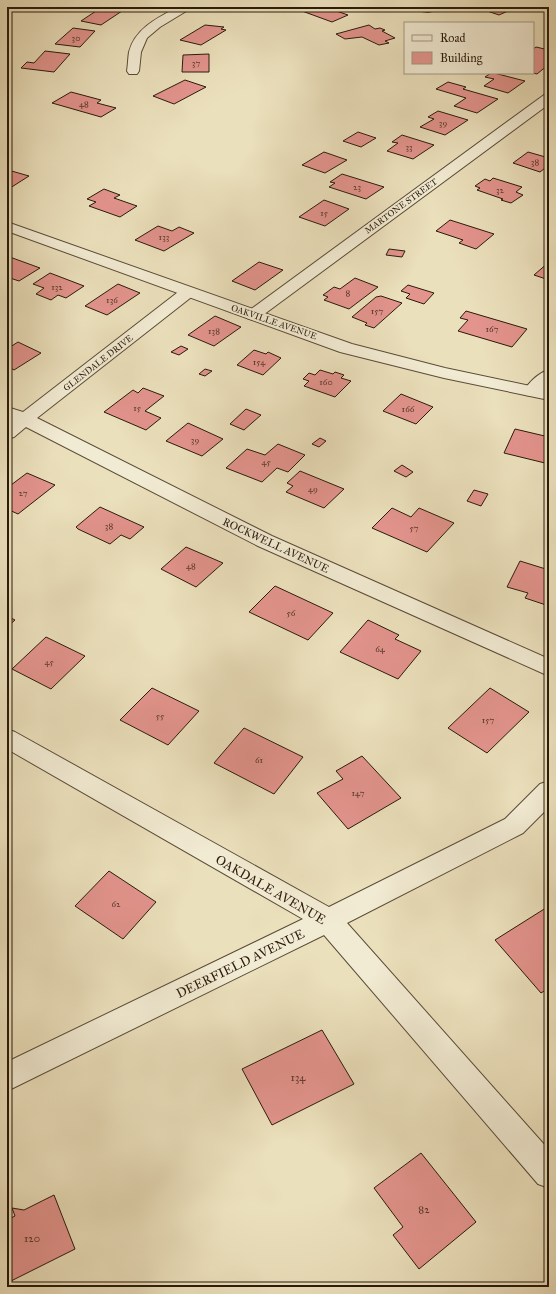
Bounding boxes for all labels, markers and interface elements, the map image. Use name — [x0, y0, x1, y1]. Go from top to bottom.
legend — [404, 22, 534, 74]
text: Road — [440, 31, 466, 45]
house number: 30 — [72, 32, 80, 43]
text: Building — [440, 51, 483, 66]
house number: 37 — [192, 57, 200, 68]
house number: 48 — [79, 98, 89, 109]
house number: 39 — [439, 117, 447, 128]
house number: 33 — [405, 141, 413, 152]
house number: 38 — [531, 156, 539, 167]
street label: MARTONE STREET — [362, 176, 439, 236]
house number: 23 — [353, 181, 361, 192]
house number: 32 — [496, 184, 505, 195]
house number: 15 — [320, 207, 329, 218]
house number: 133 — [159, 231, 170, 242]
house number: 132 — [51, 281, 63, 292]
house number: 8 — [346, 287, 351, 298]
house number: 136 — [106, 294, 118, 305]
street label: OAKVILLE AVENUE — [230, 302, 319, 342]
house number: 157 — [371, 305, 383, 316]
house number: 167 — [486, 323, 499, 334]
house number: 138 — [208, 325, 220, 336]
street label: GLENDALE DRIVE — [61, 332, 135, 393]
house number: 154 — [253, 356, 266, 367]
house number: 160 — [319, 376, 333, 387]
house number: 15 — [133, 402, 142, 413]
house number: 166 — [402, 403, 415, 414]
house number: 39 — [191, 434, 199, 445]
house number: 45 — [261, 456, 271, 467]
house number: 49 — [308, 483, 318, 494]
house number: 27 — [19, 487, 28, 498]
street label: ROCKWELL AVENUE — [221, 515, 331, 576]
house number: 38 — [105, 520, 113, 531]
house number: 57 — [410, 522, 419, 533]
house number: 48 — [186, 560, 196, 571]
house number: 56 — [287, 607, 296, 618]
house number: 64 — [375, 643, 386, 654]
house number: 45 — [44, 656, 54, 667]
house number: 55 — [156, 710, 165, 721]
house number: 157 — [482, 714, 494, 725]
house number: 61 — [255, 754, 263, 765]
house number: 147 — [352, 787, 365, 798]
street label: OAKDALE AVENUE — [212, 852, 329, 928]
house number: 62 — [111, 898, 121, 909]
street label: DEERFIELD AVENUE — [174, 926, 307, 1002]
house number: 134 — [291, 1071, 306, 1084]
house number: 82 — [418, 1203, 430, 1216]
house number: 120 — [24, 1232, 40, 1245]

